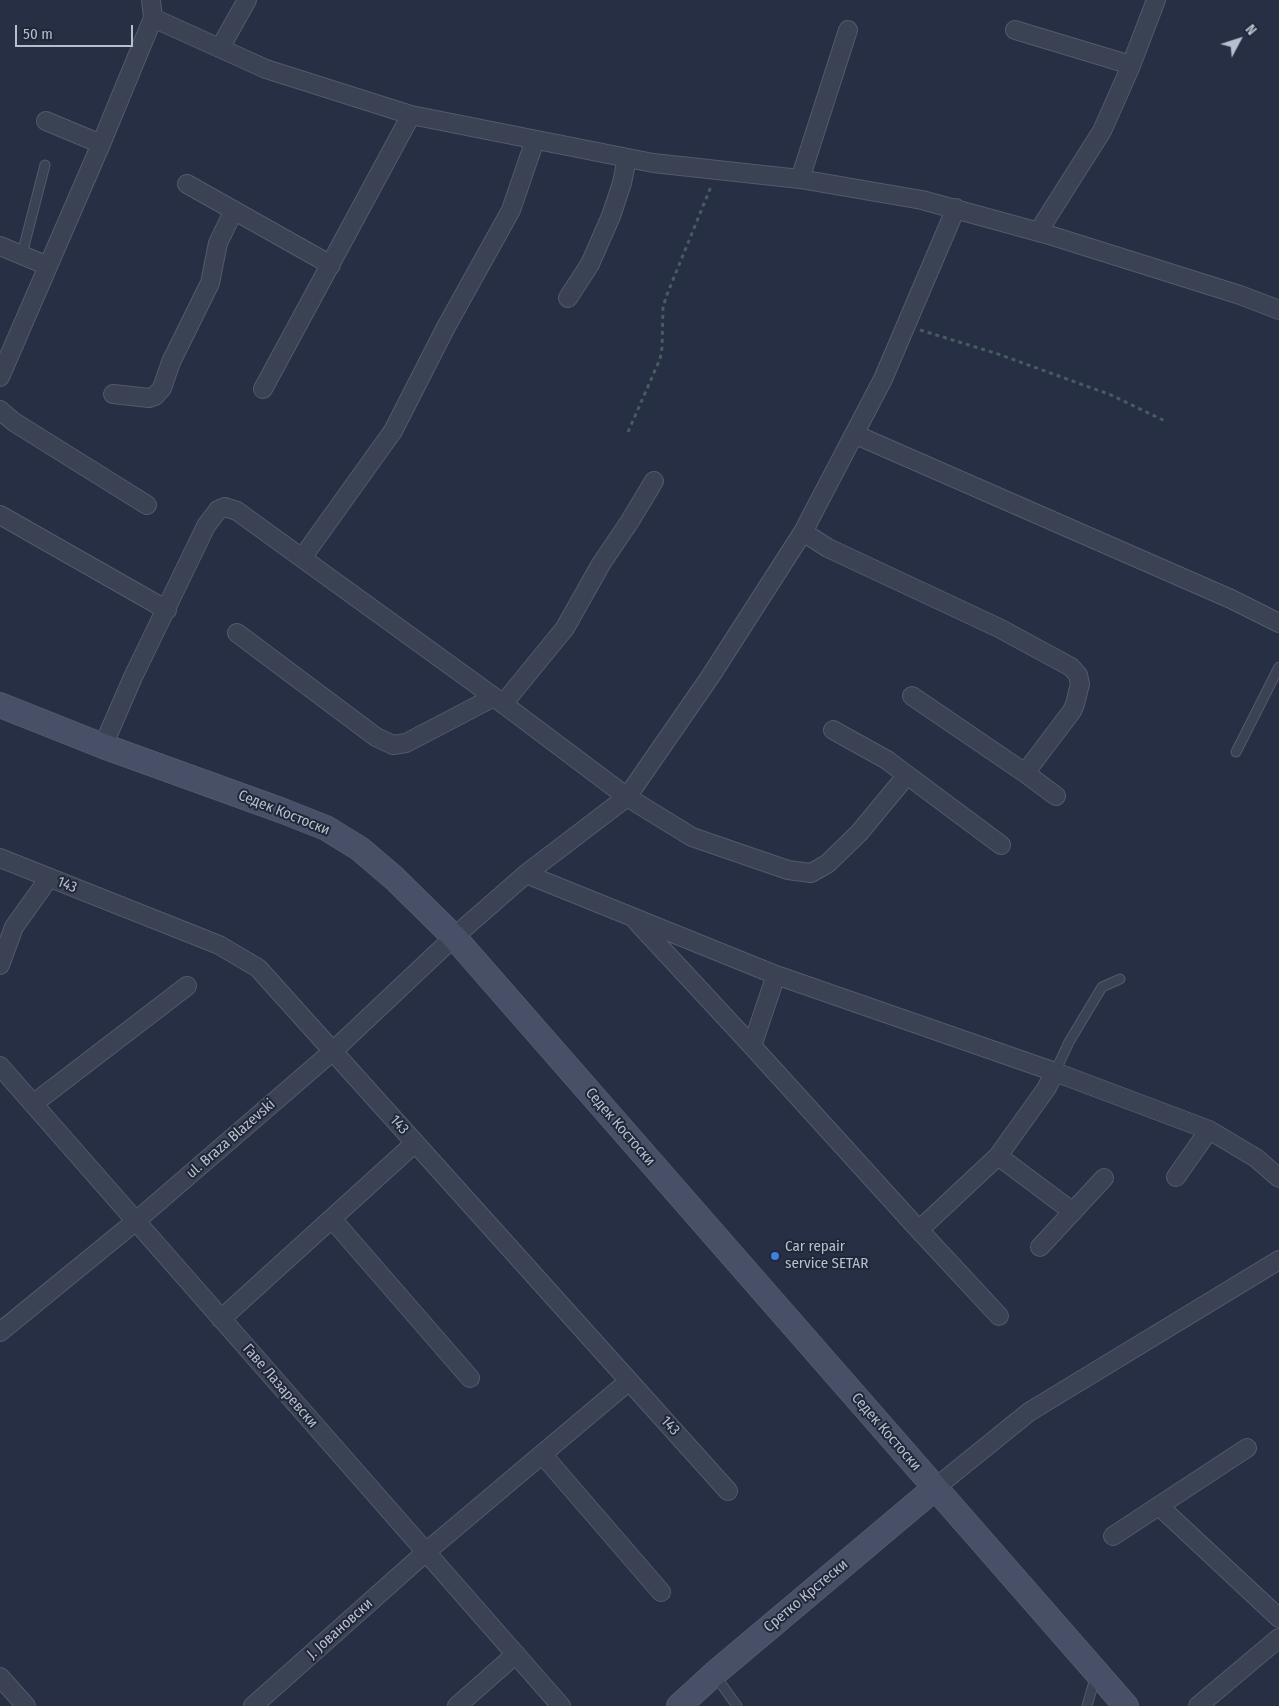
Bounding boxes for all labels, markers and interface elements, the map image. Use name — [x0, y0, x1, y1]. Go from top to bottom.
scale bar — [18, 15, 135, 47]
north arrow — [1214, 15, 1264, 65]
text: N — [1242, 21, 1260, 39]
text: 50 m — [23, 25, 53, 43]
street label: Седек Костоски — [236, 786, 332, 840]
street label: 143 — [55, 873, 79, 897]
street label: Седек Костоски — [581, 1084, 659, 1170]
street label: ul. Braza Blazevski — [183, 1096, 279, 1182]
street label: 143 — [386, 1112, 412, 1138]
place label: Car repair service SETAR — [785, 1238, 868, 1273]
marker: Car repair service SETAR — [769, 1250, 781, 1262]
street label: Гаве Лазаревски — [239, 1340, 321, 1432]
street label: Седек Костоски — [847, 1389, 925, 1475]
street label: 143 — [657, 1413, 683, 1439]
street label: Сретко Крстески — [760, 1556, 852, 1636]
street label: Ј. Јовановски — [303, 1595, 377, 1663]

